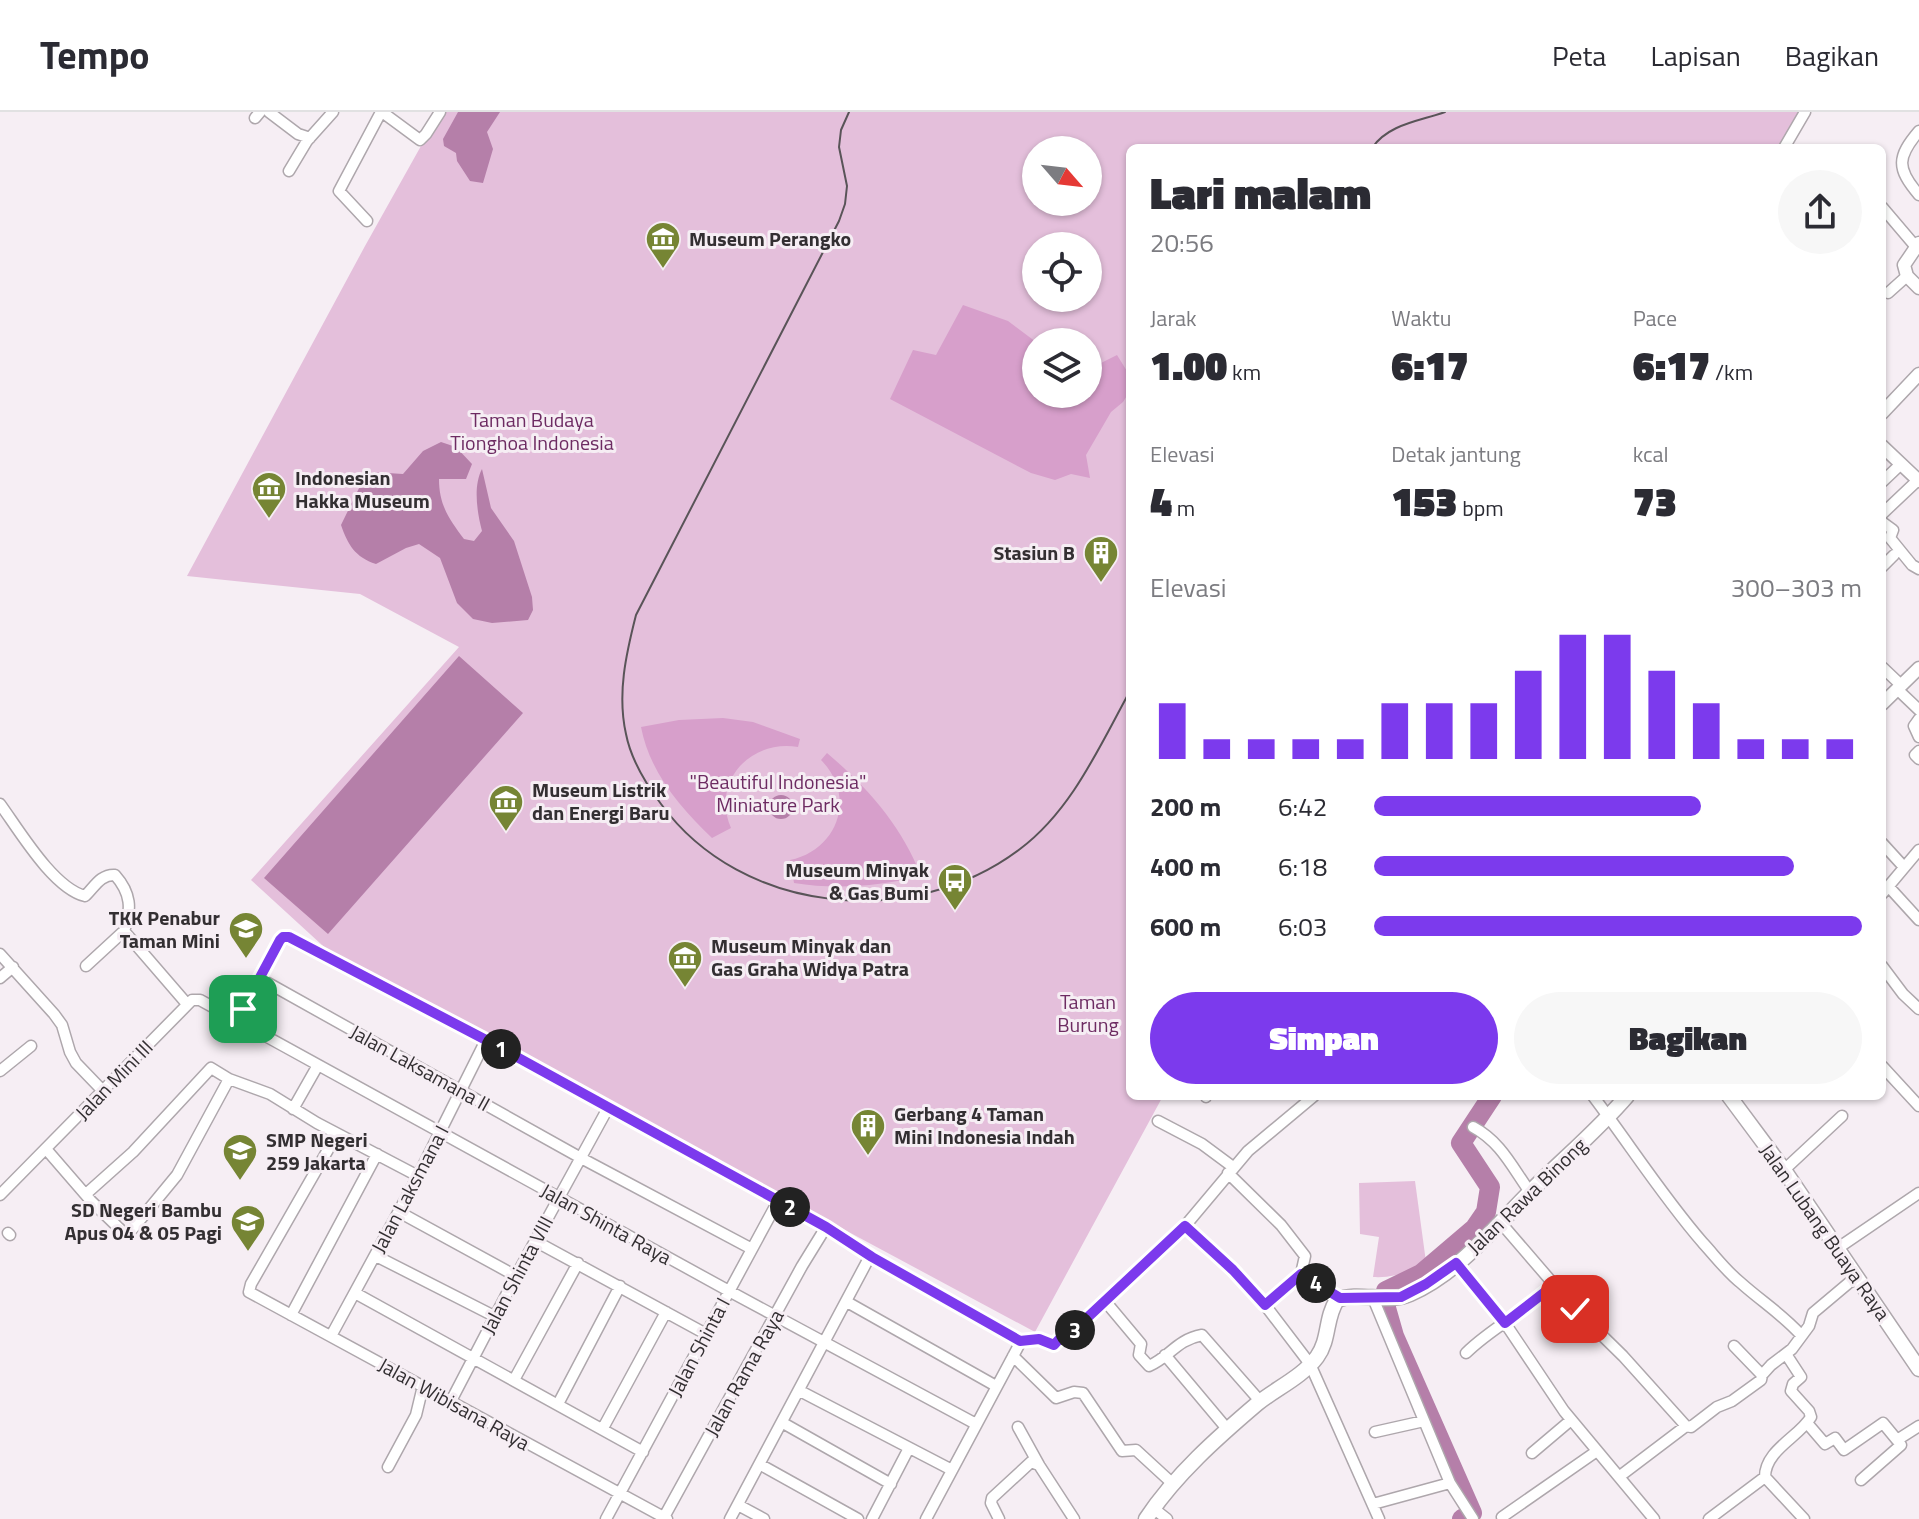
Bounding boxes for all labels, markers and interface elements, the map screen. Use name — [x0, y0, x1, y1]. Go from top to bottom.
text: Tempo — [40, 26, 150, 84]
text: Peta — [1552, 34, 1606, 77]
text: Lapisan — [1650, 34, 1741, 77]
text: Bagikan — [1785, 34, 1879, 77]
north arrow — [1022, 136, 1102, 216]
map controls — [1022, 136, 1102, 408]
text: Lari malam — [1150, 159, 1371, 226]
button: share — [1778, 170, 1862, 254]
museum icon: Museum Perangko — [644, 220, 682, 270]
place label: Museum Perangko — [689, 223, 851, 254]
text: 20:56 — [1150, 223, 1214, 262]
button: locate — [1022, 232, 1102, 312]
text: Jarak — [1150, 301, 1197, 335]
text: Waktu — [1391, 301, 1451, 335]
text: Pace — [1633, 301, 1677, 335]
button: layers — [1022, 328, 1102, 408]
text: 1.00 — [1150, 335, 1227, 396]
text: 6:17 — [1391, 335, 1469, 396]
text: 6:17 — [1633, 335, 1710, 396]
text: km — [1227, 355, 1261, 389]
text: /km — [1710, 355, 1753, 389]
park label: Taman Budaya Tionghoa Indonesia — [450, 404, 614, 458]
text: Elevasi — [1150, 437, 1215, 471]
text: Detak jantung — [1391, 437, 1521, 471]
text: kcal — [1633, 437, 1669, 471]
place label: Indonesian Hakka Museum — [295, 462, 430, 516]
museum icon: Indonesian Hakka Museum — [250, 470, 288, 520]
text: 4 — [1150, 471, 1172, 532]
text: 153 — [1391, 471, 1457, 532]
text: 73 — [1633, 471, 1677, 532]
text: m — [1172, 491, 1195, 525]
text: bpm — [1457, 491, 1504, 525]
building icon: Stasiun B — [1082, 534, 1120, 584]
place label: Stasiun B — [993, 537, 1075, 568]
text: Elevasi — [1150, 568, 1226, 607]
text: 300–303 m — [1731, 568, 1862, 607]
park label: "Beautiful Indonesia" Miniature Park — [690, 766, 866, 820]
place label: Museum Listrik dan Energi Baru — [532, 774, 670, 828]
museum icon: Museum Listrik dan Energi Baru — [487, 783, 525, 833]
text: 200 m — [1150, 787, 1221, 826]
text: 6:42 — [1278, 787, 1327, 826]
text: 400 m — [1150, 847, 1221, 886]
text: 6:18 — [1278, 847, 1327, 886]
place label: Museum Minyak & Gas Bumi — [785, 854, 930, 908]
bus stop icon: Museum Minyak & Gas Bumi — [936, 862, 974, 912]
place label: TKK Penabur Taman Mini — [109, 902, 221, 956]
text: 600 m — [1150, 907, 1221, 946]
text: 6:03 — [1278, 907, 1327, 946]
school or university icon: TKK Penabur Taman Mini — [227, 910, 265, 960]
place label: Museum Minyak dan Gas Graha Widya Patra — [711, 930, 909, 984]
museum icon: Museum Minyak dan Gas Graha Widya Patra — [666, 939, 704, 989]
pin — [209, 975, 277, 1043]
park label: Taman Burung — [1057, 986, 1119, 1040]
icon: arrive — [221, 987, 265, 1031]
button: Simpan — [1150, 992, 1498, 1084]
button: Bagikan — [1514, 992, 1862, 1084]
street label: Jalan Laksamana II — [345, 1016, 496, 1119]
pin: 1 — [481, 1029, 521, 1069]
text: 1 — [495, 1032, 507, 1066]
street label: Jalan Mini III — [67, 1033, 160, 1127]
place label: Gerbang 4 Taman Mini Indonesia Indah — [894, 1098, 1075, 1152]
building icon: Gerbang 4 Taman Mini Indonesia Indah — [849, 1107, 887, 1157]
street label: Jalan Laksmana I — [363, 1119, 456, 1258]
place label: SMP Negeri 259 Jakarta — [266, 1124, 368, 1178]
street label: Jalan Rawa Binong — [1460, 1130, 1594, 1261]
school or university icon: SMP Negeri 259 Jakarta — [221, 1132, 259, 1182]
street label: Jalan Lubang Buaya Raya — [1752, 1137, 1898, 1327]
street label: Jalan Shinta Raya — [535, 1175, 677, 1272]
pin: 2 — [770, 1187, 810, 1227]
text: 2 — [784, 1190, 796, 1224]
place label: SD Negeri Bambu Apus 04 & 05 Pagi — [64, 1194, 222, 1248]
school or university icon: SD Negeri Bambu Apus 04 & 05 Pagi — [229, 1203, 267, 1253]
street label: Jalan Shinta VIII — [472, 1210, 561, 1339]
pin: 4 — [1296, 1263, 1336, 1303]
text: 4 — [1310, 1266, 1322, 1300]
pin — [1541, 1275, 1609, 1343]
icon: check — [1553, 1287, 1597, 1331]
street label: Jalan Shinta I — [659, 1292, 738, 1402]
street label: Jalan Rama Raya — [696, 1304, 791, 1442]
pin: 3 — [1055, 1310, 1095, 1350]
text: 3 — [1069, 1313, 1081, 1347]
street label: Jalan Wibisana Raya — [373, 1349, 536, 1458]

